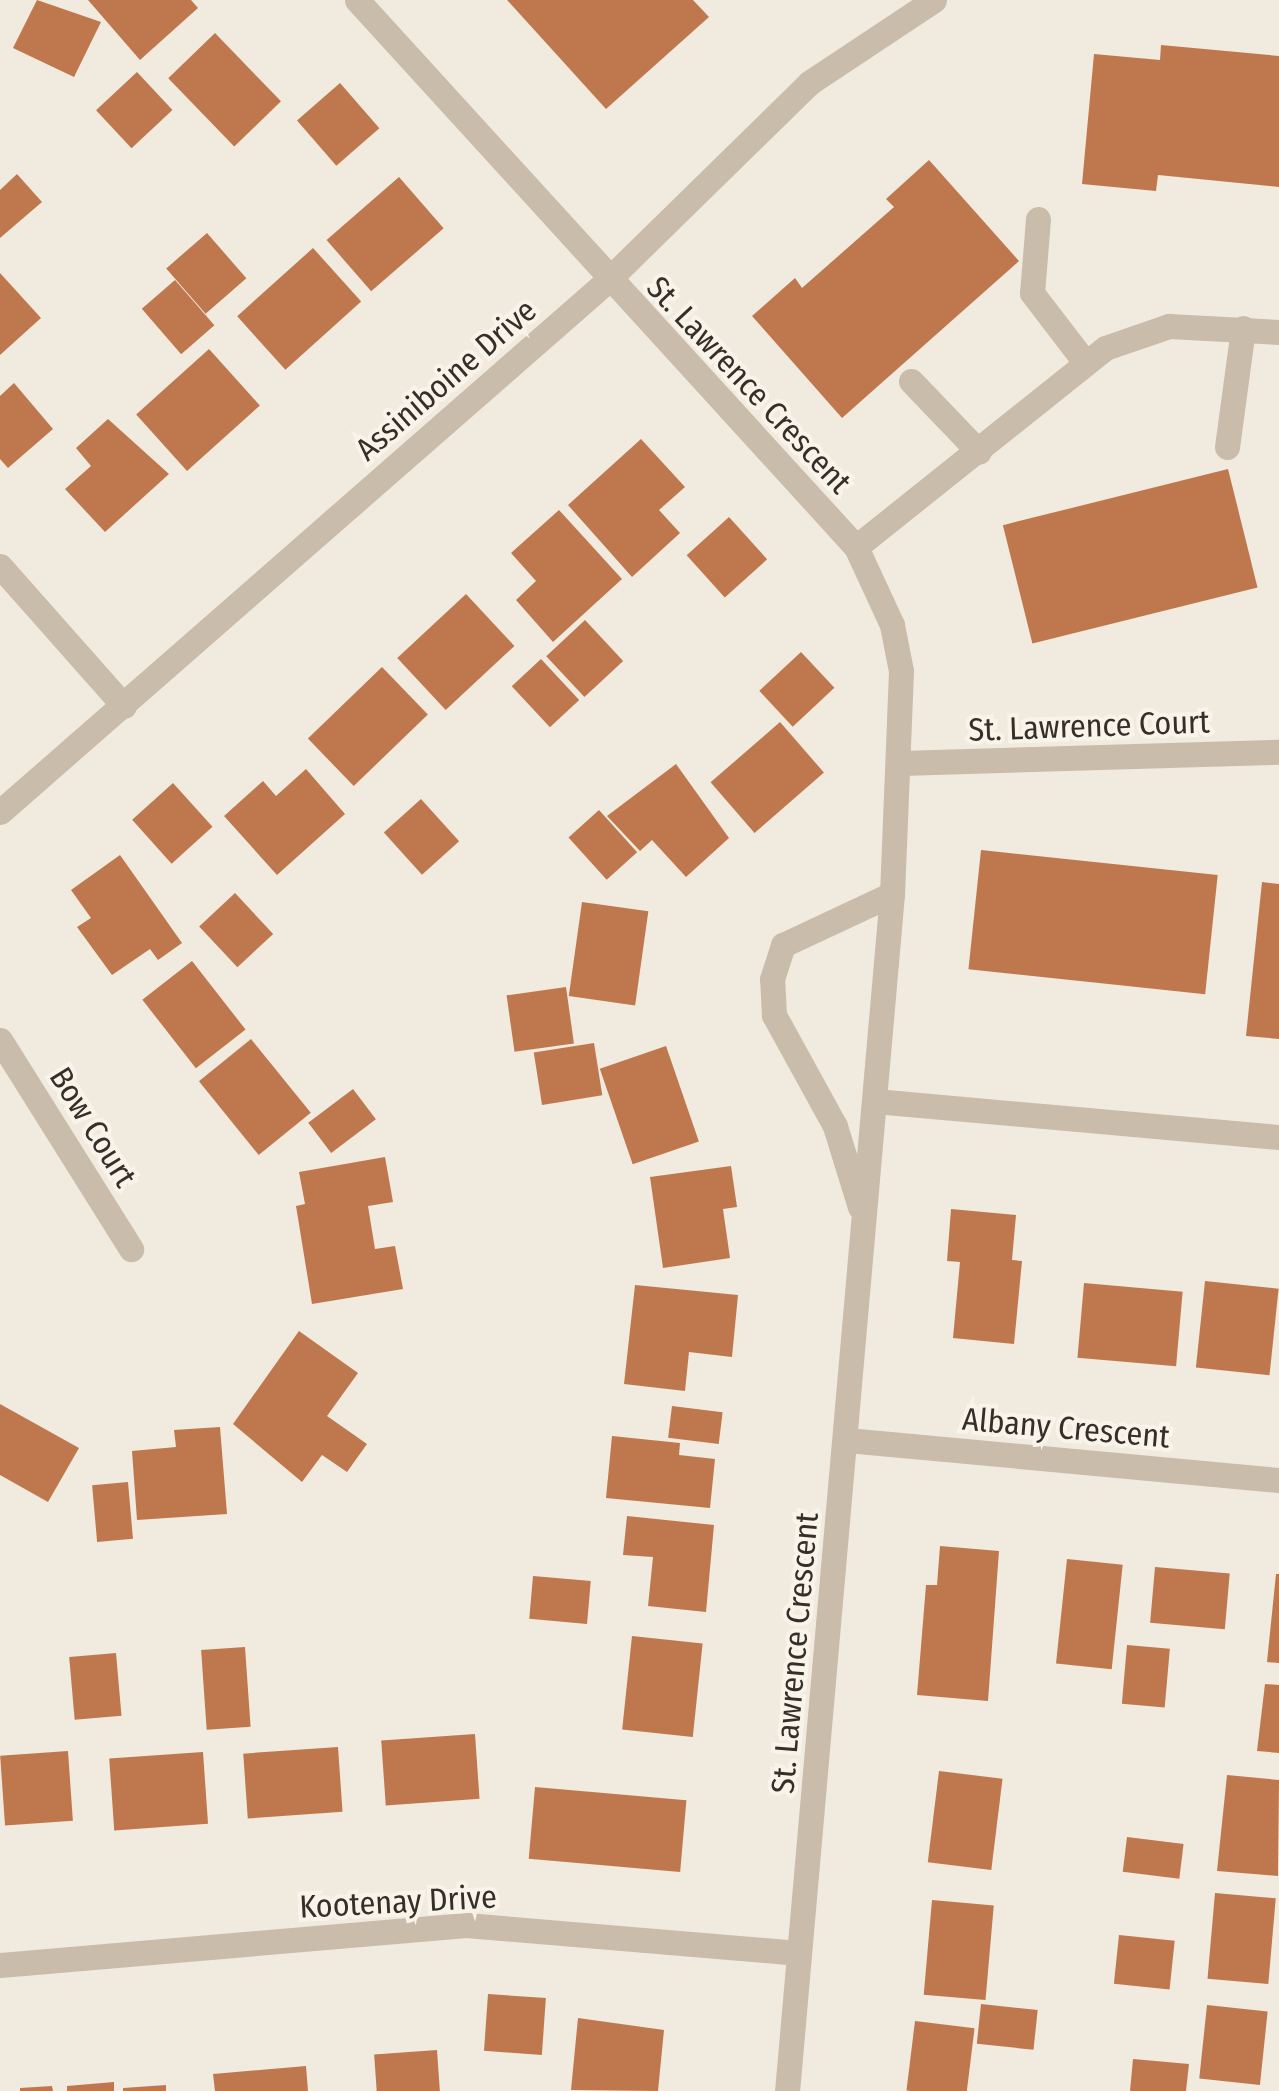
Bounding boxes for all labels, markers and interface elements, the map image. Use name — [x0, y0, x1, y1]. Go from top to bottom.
street label: St. Lawrence Crescent — [639, 269, 859, 501]
street label: Assiniboine Drive — [348, 291, 544, 469]
street label: St. Lawrence Court — [968, 703, 1210, 749]
street label: Bow Court — [41, 1060, 145, 1194]
street label: Albany Crescent — [961, 1400, 1171, 1456]
street label: St. Lawrence Crescent — [764, 1511, 826, 1795]
street label: Kootenay Drive — [298, 1878, 498, 1926]

